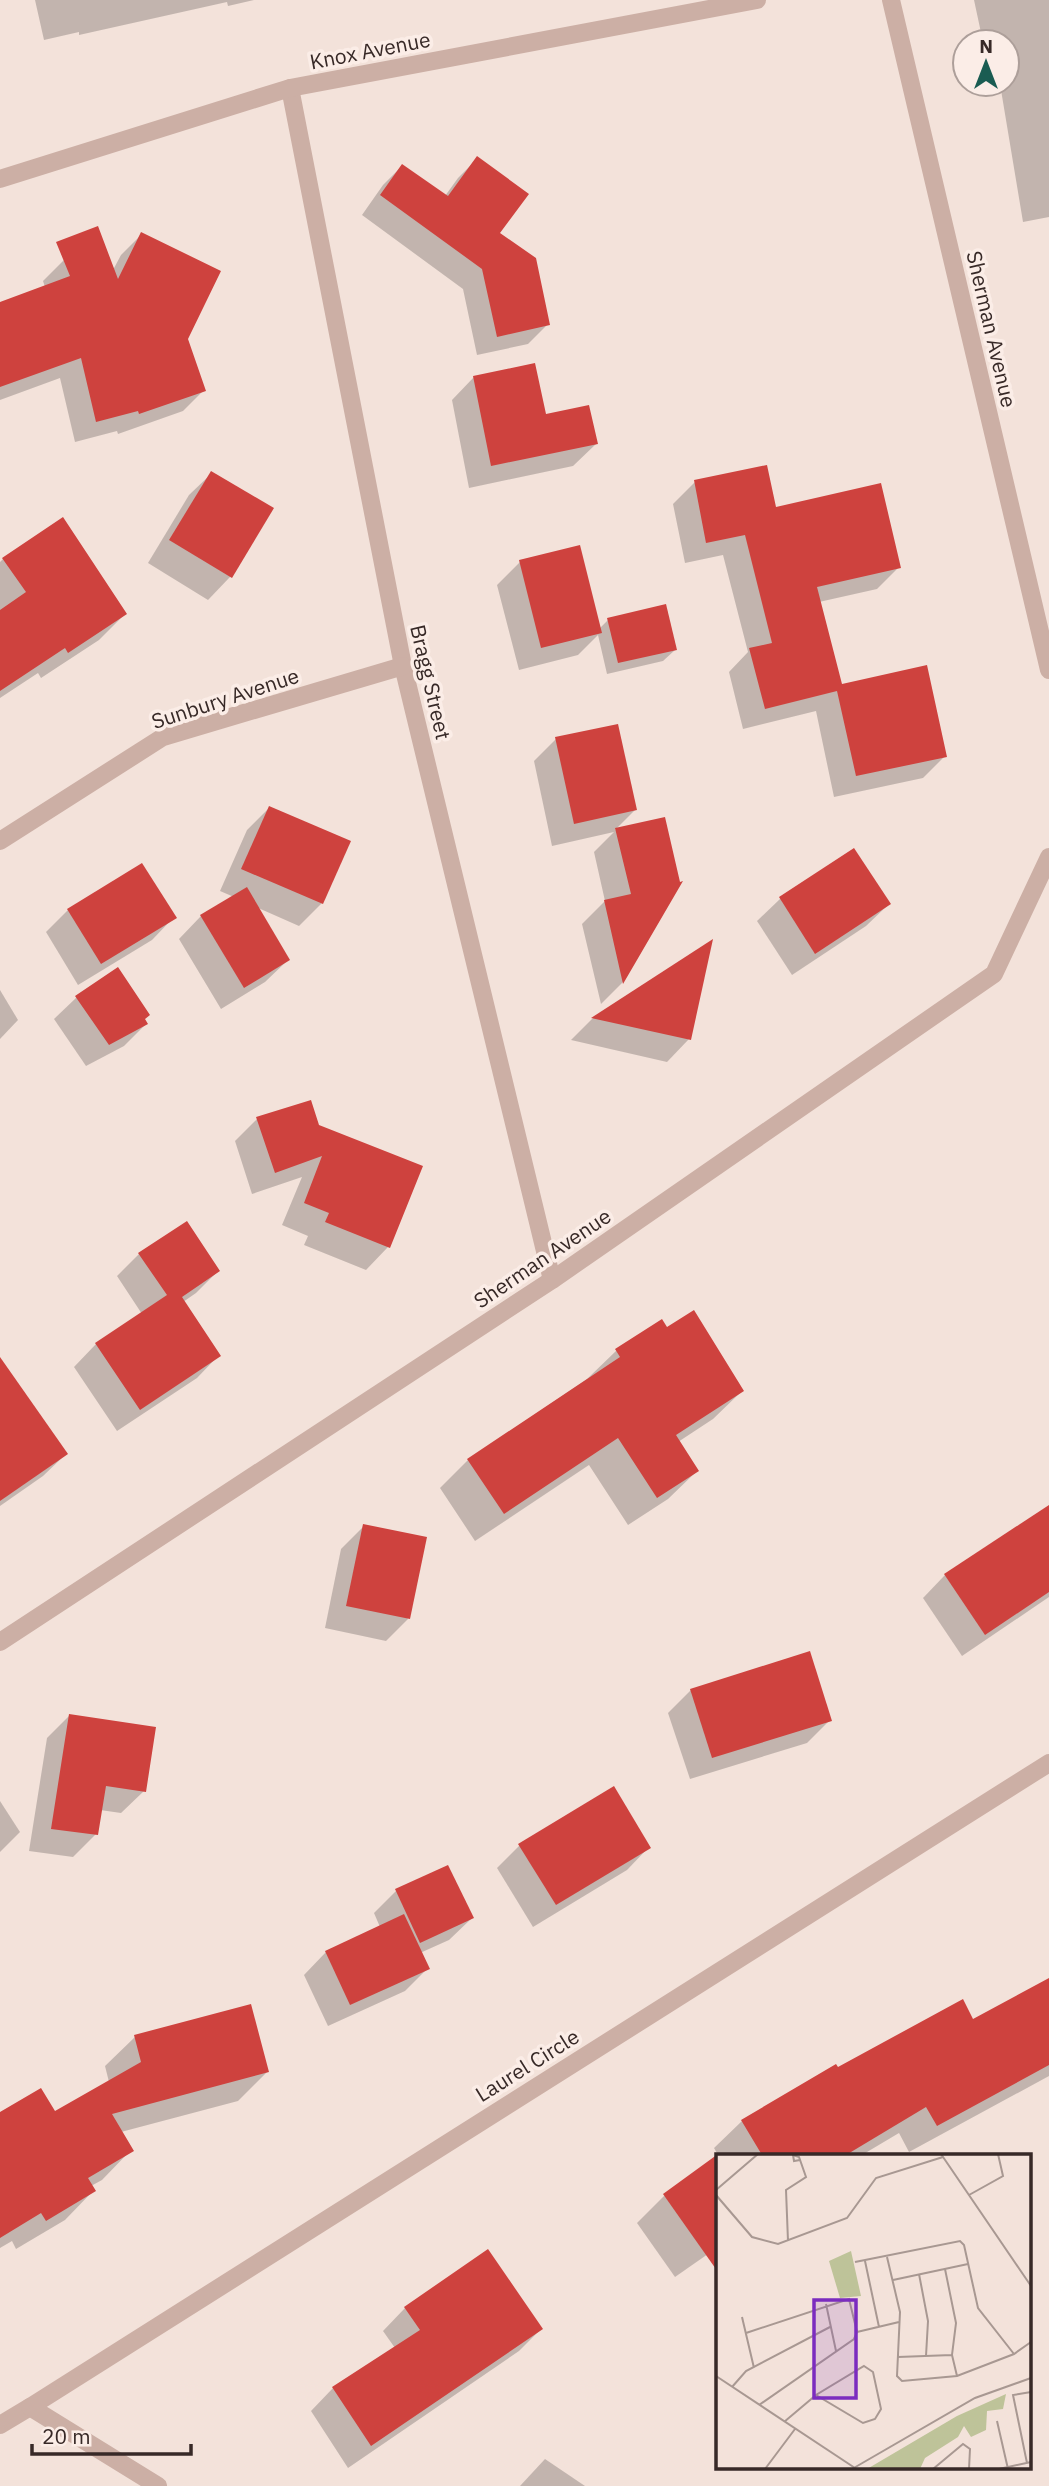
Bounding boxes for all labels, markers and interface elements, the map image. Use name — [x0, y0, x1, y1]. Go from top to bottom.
street label: Knox Avenue — [307, 25, 433, 75]
north arrow — [951, 28, 1021, 98]
text: N — [979, 34, 993, 58]
street label: Sherman Avenue — [960, 248, 1024, 410]
street label: Bragg Street — [404, 622, 458, 742]
street label: Sunbury Avenue — [148, 661, 302, 735]
street label: Sherman Avenue — [468, 1202, 616, 1314]
street label: Laurel Circle — [470, 2022, 584, 2108]
inset map — [716, 2154, 1032, 2468]
scale bar — [32, 2412, 191, 2456]
text: 20 m — [42, 2422, 91, 2450]

